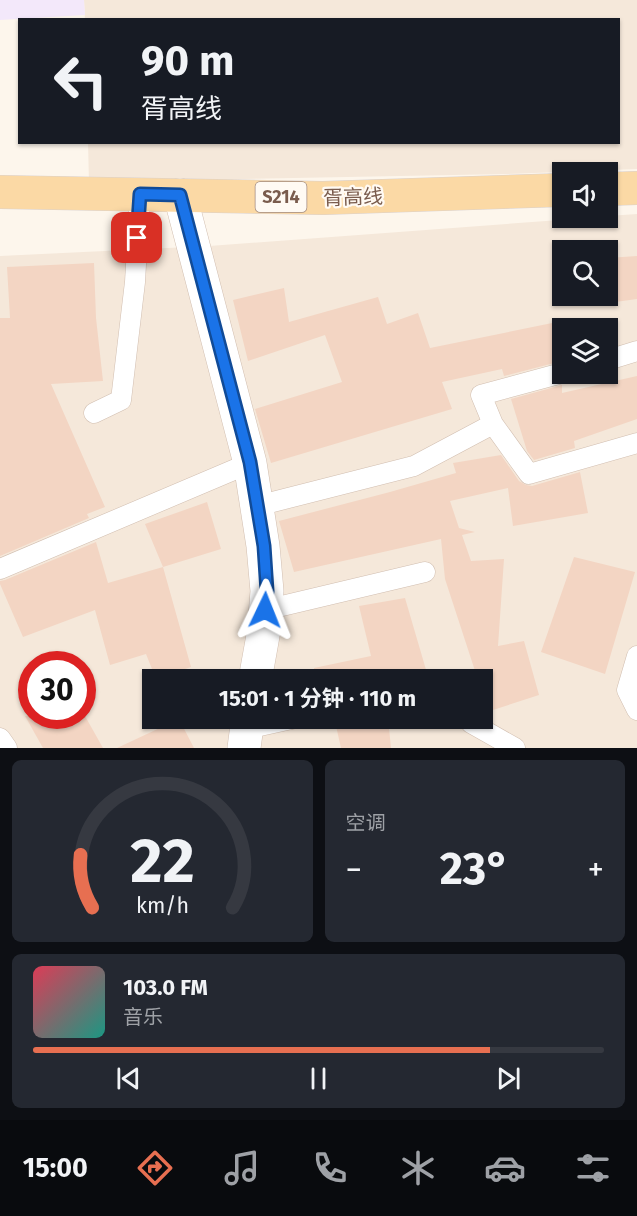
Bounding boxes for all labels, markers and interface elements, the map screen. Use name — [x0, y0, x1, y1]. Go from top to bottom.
text: 90 m — [141, 36, 235, 86]
icon: left — [42, 42, 120, 120]
text: 胥高线 — [141, 93, 222, 125]
map controls — [552, 162, 618, 384]
button: sound — [552, 162, 618, 228]
road number: S214 — [256, 182, 306, 212]
street label: 胥高线 — [323, 184, 383, 210]
pin — [111, 212, 162, 263]
icon: arrive — [120, 221, 153, 254]
button: search — [552, 240, 618, 306]
button: layers — [552, 318, 618, 384]
position arrow — [233, 578, 297, 642]
speed limit sign: 30 — [18, 651, 96, 729]
text: 15:01 · 1 分钟 · 110 m — [219, 685, 416, 712]
text: 空调 — [346, 811, 386, 835]
text: 22 — [130, 824, 195, 899]
text: 23° — [440, 842, 510, 896]
text: − — [346, 850, 362, 890]
text: + — [588, 850, 604, 890]
text: km/h — [136, 893, 189, 919]
text: 103.0 FM — [123, 974, 208, 1001]
text: 音乐 — [123, 1005, 163, 1029]
icon: previous — [112, 1062, 145, 1095]
icon: pause — [302, 1062, 335, 1095]
icon: next — [492, 1062, 525, 1095]
icon: directions — [134, 1147, 176, 1189]
icon: music — [221, 1147, 263, 1189]
icon: phone — [309, 1147, 351, 1189]
icon: climate — [397, 1147, 439, 1189]
icon: car — [484, 1147, 526, 1189]
icon: filters — [572, 1147, 614, 1189]
text: 15:00 — [23, 1152, 88, 1184]

